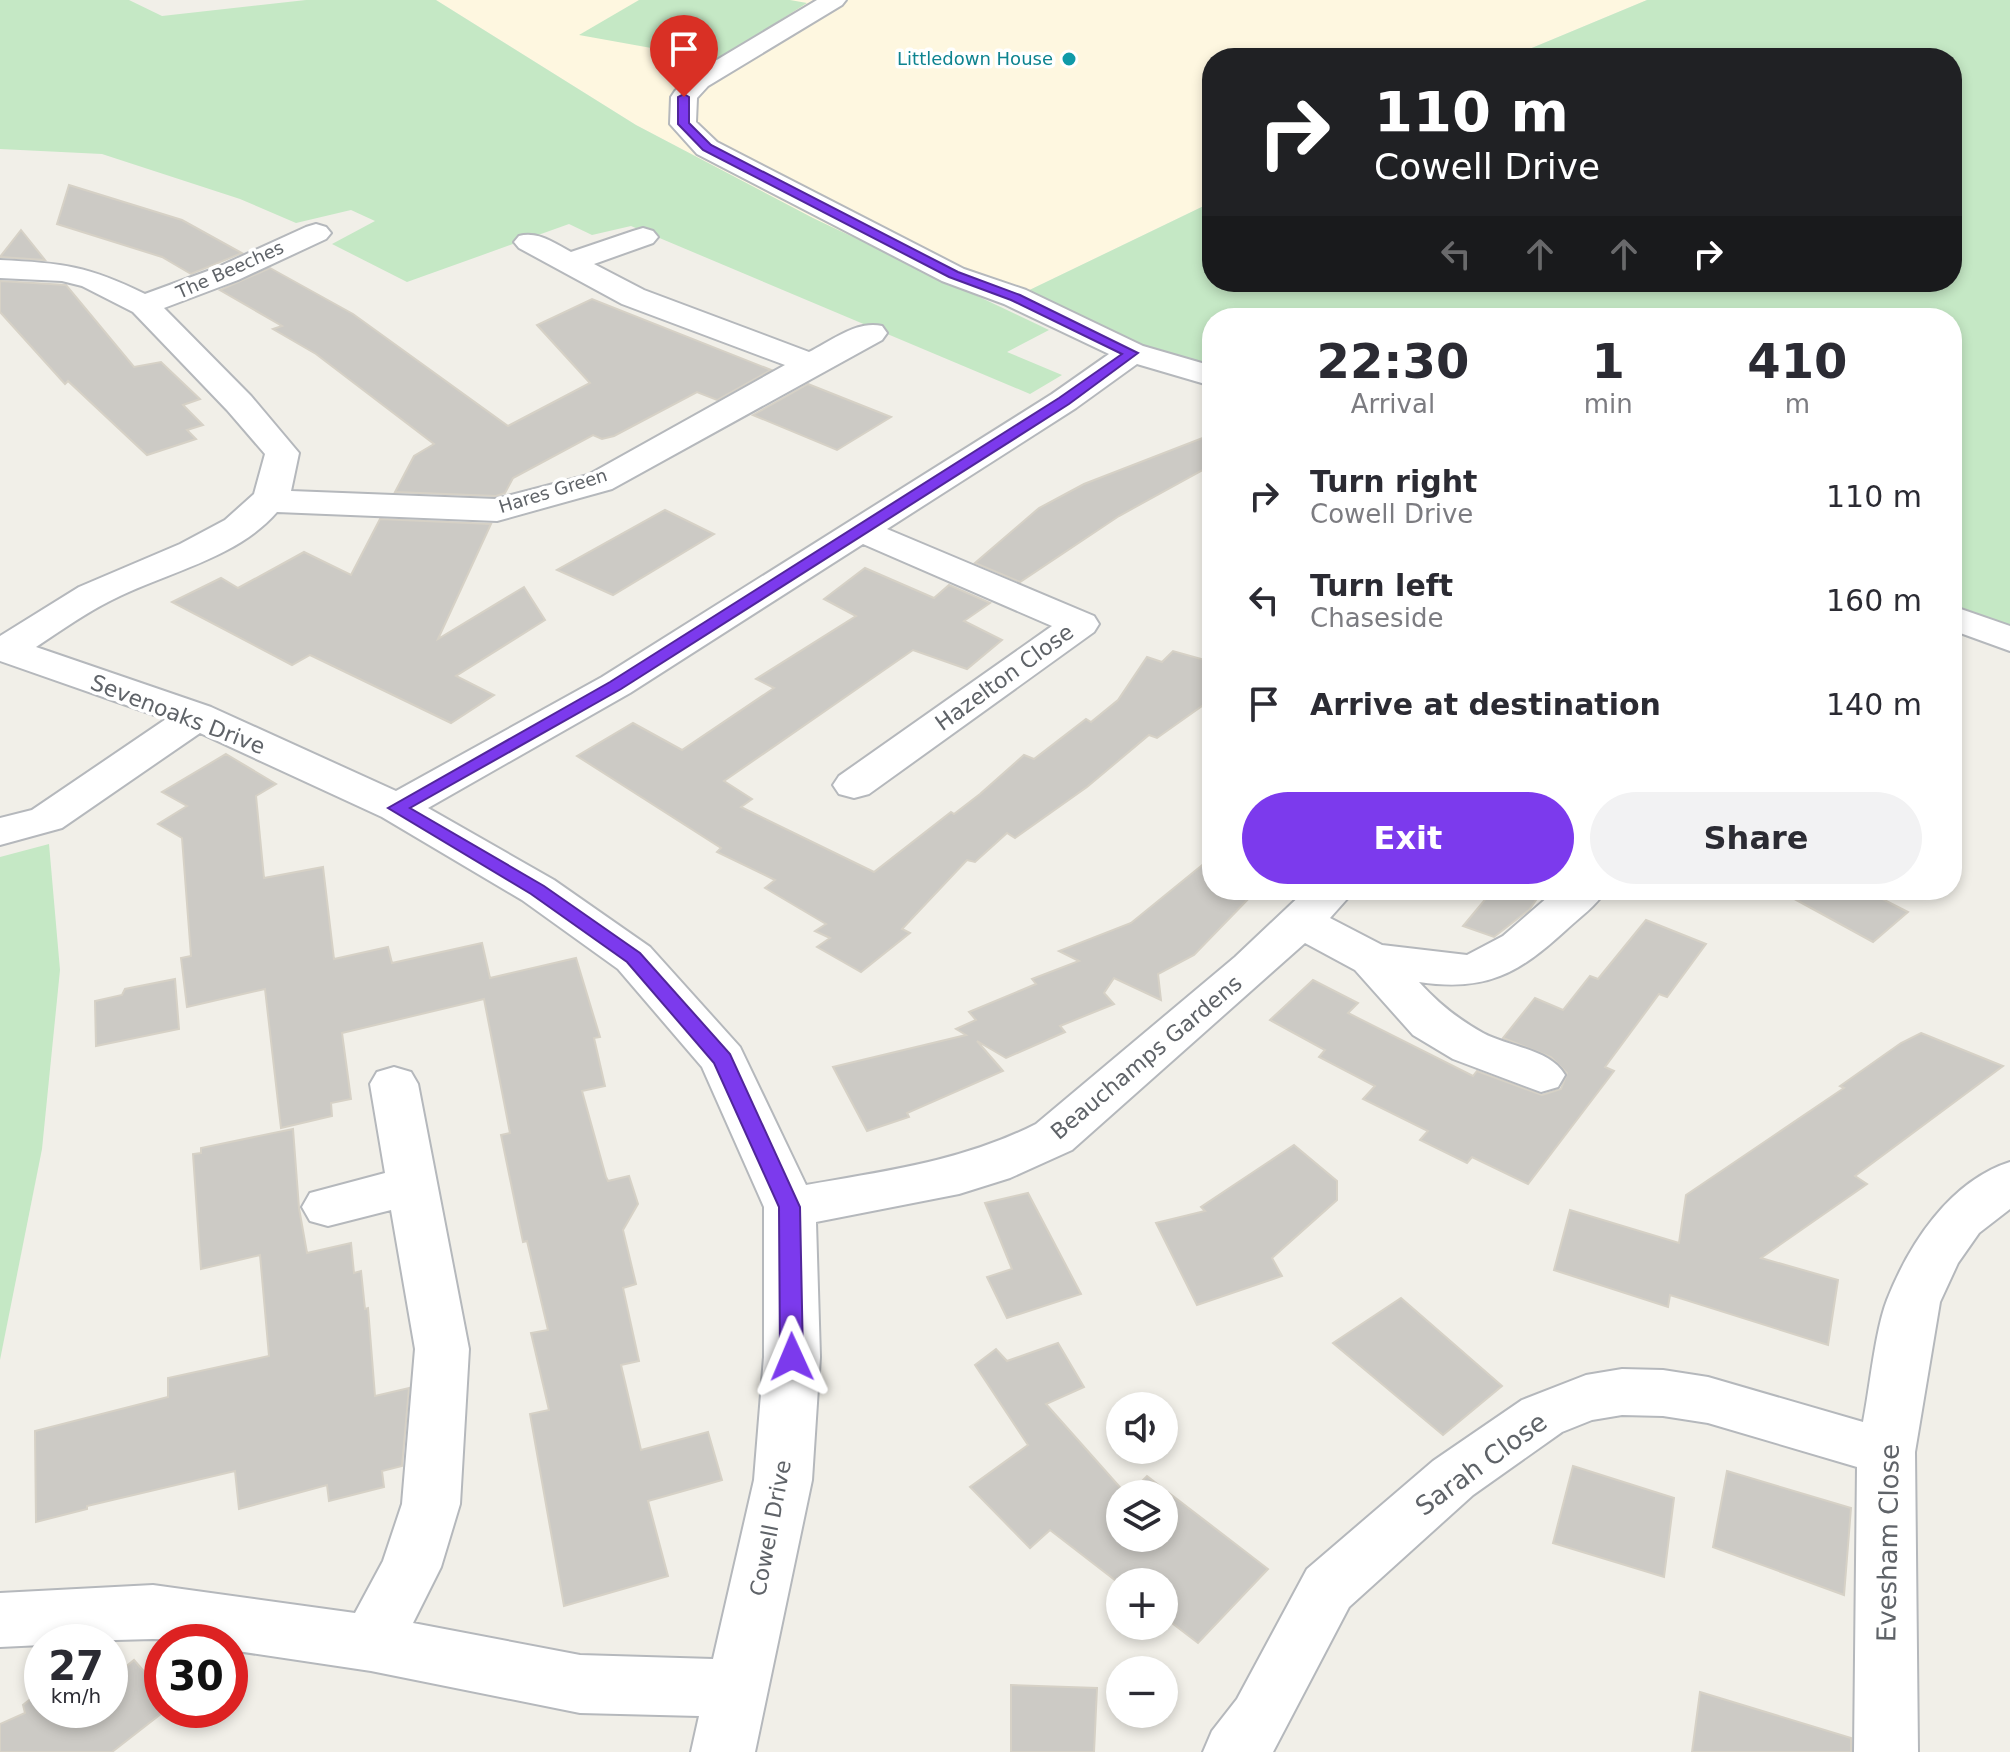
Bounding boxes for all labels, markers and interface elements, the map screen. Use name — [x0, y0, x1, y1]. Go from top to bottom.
pin — [650, 15, 718, 97]
icon: arrive — [662, 27, 706, 71]
place label: Littledown House — [897, 48, 1053, 69]
marker: Littledown House — [1060, 50, 1078, 68]
text: 110 m — [1374, 79, 1569, 144]
icon: right — [1242, 80, 1346, 184]
text: Cowell Drive — [1374, 146, 1600, 187]
icon: left — [1434, 232, 1478, 276]
icon: ahead — [1518, 232, 1562, 276]
icon: ahead — [1602, 232, 1646, 276]
icon: right — [1686, 232, 1730, 276]
street label: The Beeches — [172, 236, 287, 303]
text: 22:30 — [1316, 333, 1469, 389]
text: 1 — [1592, 333, 1625, 389]
text: 410 — [1747, 333, 1847, 389]
text: Arrival — [1351, 389, 1435, 419]
text: min — [1584, 389, 1633, 419]
text: m — [1785, 389, 1810, 419]
street label: Hares Green — [496, 464, 610, 517]
text: Turn right — [1310, 464, 1477, 499]
icon: right — [1242, 474, 1286, 518]
text: 110 m — [1826, 479, 1922, 514]
text: Cowell Drive — [1310, 499, 1473, 529]
text: Turn left — [1310, 568, 1453, 603]
icon: left — [1242, 578, 1286, 622]
text: 160 m — [1826, 583, 1922, 618]
text: Chaseside — [1310, 603, 1443, 633]
street label: Hazelton Close — [931, 619, 1078, 736]
street label: Sevenoaks Drive — [87, 670, 269, 759]
icon: arrive — [1242, 682, 1286, 726]
text: Arrive at destination — [1310, 687, 1661, 722]
text: 140 m — [1826, 687, 1922, 722]
button: Exit — [1242, 792, 1574, 884]
button: Share — [1590, 792, 1922, 884]
street label: Beauchamps Gardens — [1046, 970, 1247, 1145]
position arrow — [750, 1315, 834, 1399]
map controls — [1106, 1392, 1178, 1728]
button: sound — [1106, 1392, 1178, 1464]
street label: Sarah Close — [1410, 1406, 1552, 1522]
street label: Evesham Close — [1871, 1444, 1905, 1642]
street label: Cowell Drive — [745, 1458, 796, 1598]
button: layers — [1106, 1480, 1178, 1552]
button: + — [1106, 1568, 1178, 1640]
speed limit sign: 30 — [144, 1624, 248, 1728]
text: 27 — [48, 1643, 104, 1689]
button: − — [1106, 1656, 1178, 1728]
text: km/h — [51, 1684, 101, 1708]

